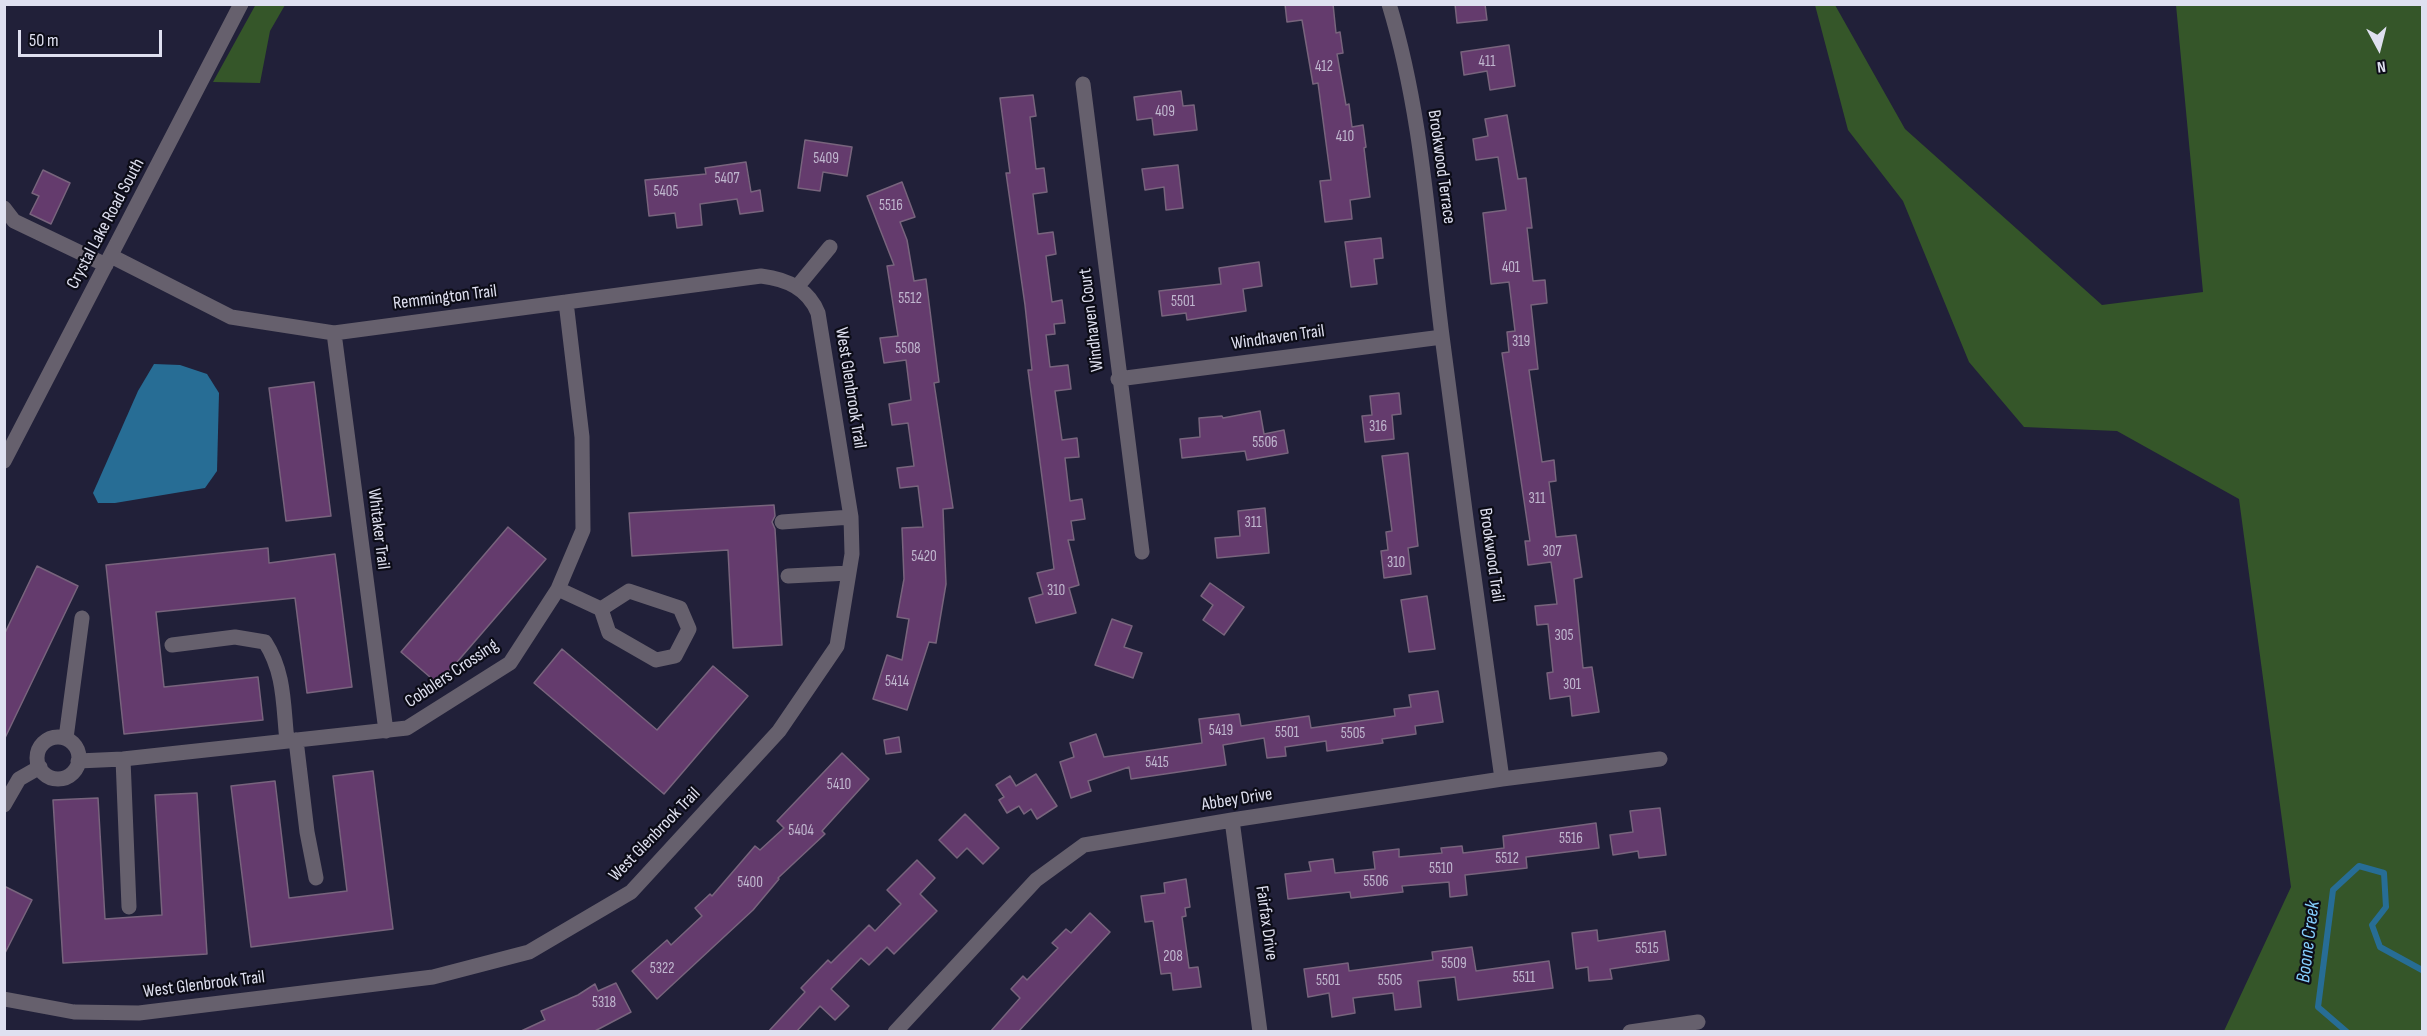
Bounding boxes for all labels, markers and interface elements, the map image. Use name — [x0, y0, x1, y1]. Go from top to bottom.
scale bar — [21, 18, 165, 56]
north arrow — [2349, 18, 2409, 78]
text: 50 m — [29, 30, 59, 51]
house number: 411 — [1479, 53, 1495, 71]
text: N — [2376, 56, 2387, 76]
house number: 412 — [1315, 58, 1333, 76]
house number: 409 — [1155, 103, 1175, 121]
street label: Brookwood Terrace — [1422, 109, 1460, 225]
house number: 410 — [1336, 128, 1354, 146]
house number: 5409 — [813, 150, 839, 168]
street label: Crystal Lake Road South — [62, 155, 150, 293]
house number: 5407 — [715, 170, 739, 188]
house number: 5405 — [653, 183, 679, 201]
house number: 5516 — [879, 197, 903, 215]
house number: 401 — [1502, 259, 1520, 277]
street label: Windhaven Court — [1075, 267, 1109, 373]
street label: Remmington Trail — [392, 281, 498, 315]
house number: 5512 — [898, 290, 922, 308]
house number: 5501 — [1171, 293, 1195, 311]
street label: Windhaven Trail — [1230, 321, 1326, 355]
street label: West Glenbrook Trail — [830, 326, 870, 450]
house number: 319 — [1512, 333, 1530, 351]
house number: 5508 — [895, 340, 921, 358]
house number: 316 — [1369, 418, 1387, 436]
house number: 5506 — [1252, 434, 1278, 452]
street label: Whitaker Trail — [362, 487, 394, 571]
house number: 311 — [1529, 490, 1545, 508]
street label: Brookwood Trail — [1474, 507, 1508, 603]
house number: 311 — [1245, 514, 1261, 532]
house number: 307 — [1543, 543, 1561, 561]
house number: 5420 — [911, 548, 937, 566]
house number: 310 — [1387, 554, 1405, 572]
house number: 310 — [1047, 582, 1065, 600]
house number: 305 — [1555, 627, 1573, 645]
street label: Cobblers Crossing — [401, 635, 503, 713]
house number: 5414 — [885, 673, 909, 691]
house number: 301 — [1563, 676, 1581, 694]
house number: 5419 — [1209, 722, 1233, 740]
house number: 5501 — [1275, 724, 1299, 742]
house number: 5505 — [1341, 725, 1365, 743]
house number: 5415 — [1145, 754, 1169, 772]
house number: 5410 — [827, 776, 851, 794]
street label: West Glenbrook Trail — [605, 784, 705, 886]
street label: Abbey Drive — [1200, 784, 1274, 816]
house number: 5404 — [788, 822, 814, 840]
house number: 5516 — [1559, 830, 1583, 848]
house number: 5512 — [1495, 850, 1519, 868]
house number: 5510 — [1429, 860, 1453, 878]
house number: 5506 — [1363, 873, 1389, 891]
house number: 5400 — [737, 874, 763, 892]
street label: Fairfax Drive — [1250, 884, 1282, 962]
water label: Boone Creek — [2292, 900, 2326, 984]
house number: 5515 — [1635, 940, 1659, 958]
house number: 208 — [1163, 948, 1183, 966]
house number: 5509 — [1441, 955, 1467, 973]
house number: 5322 — [650, 960, 674, 978]
street label: West Glenbrook Trail — [142, 967, 266, 1003]
house number: 5511 — [1513, 969, 1535, 987]
house number: 5501 — [1316, 972, 1340, 990]
house number: 5505 — [1378, 972, 1402, 990]
house number: 5318 — [592, 994, 616, 1012]

